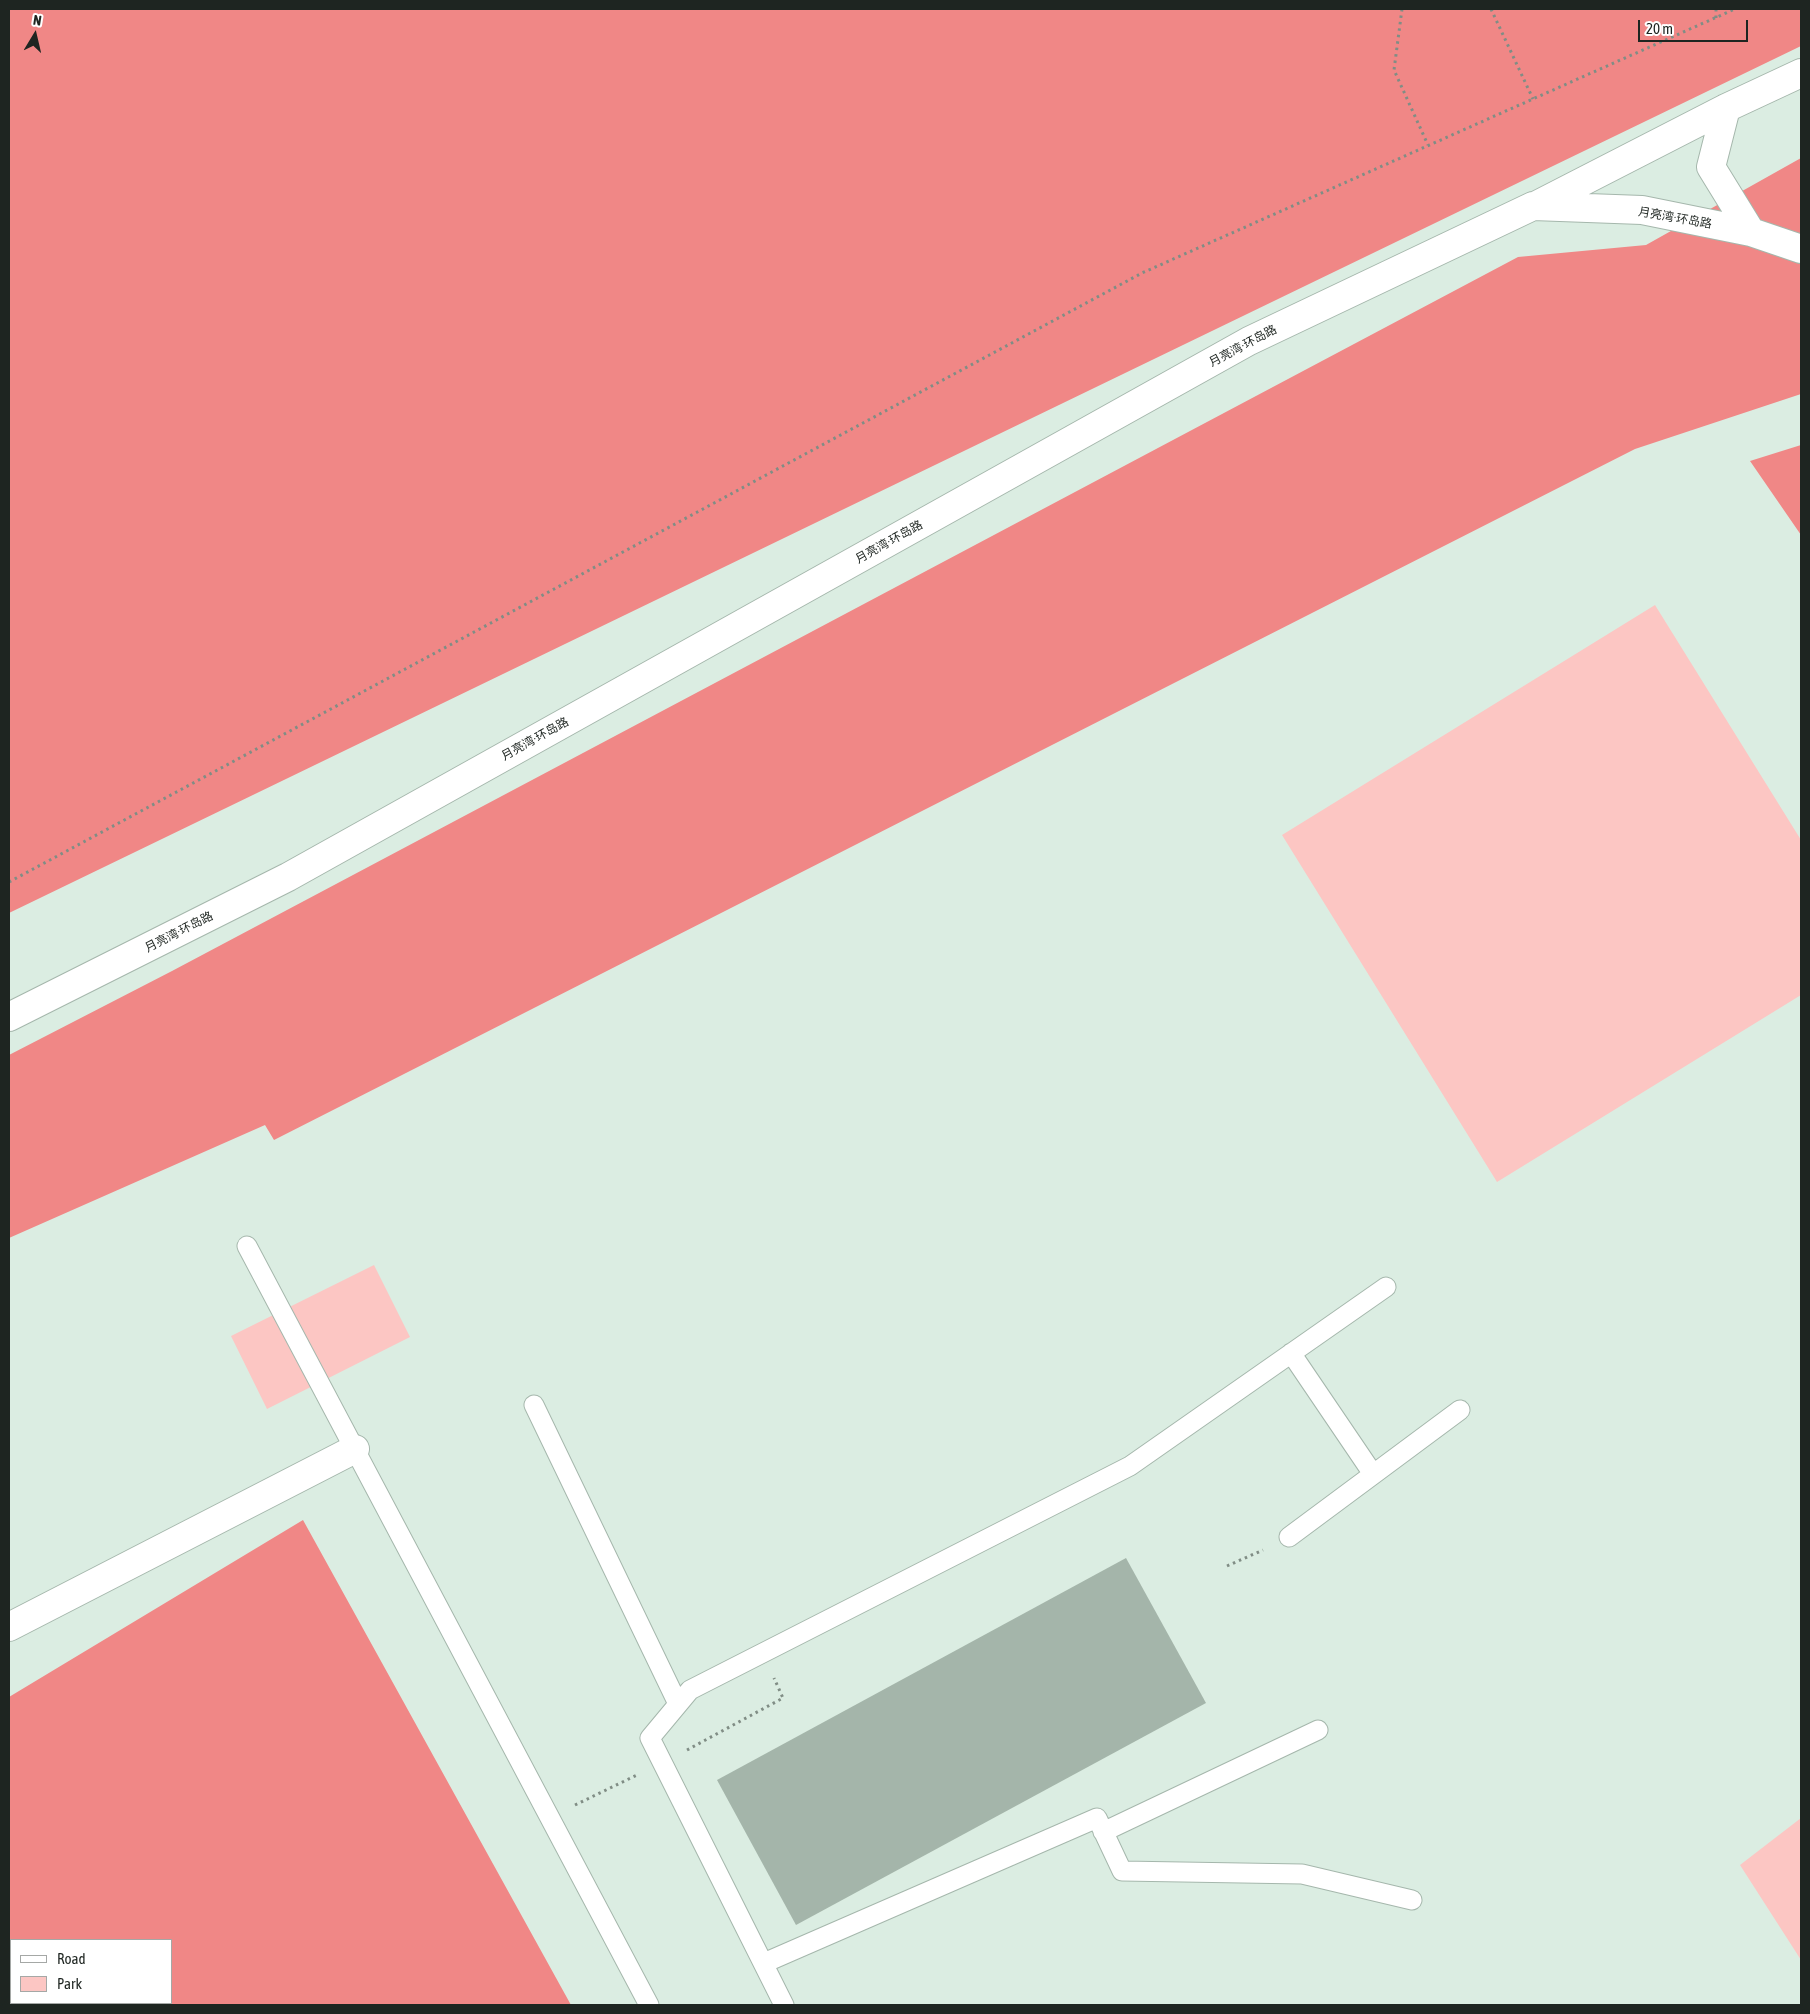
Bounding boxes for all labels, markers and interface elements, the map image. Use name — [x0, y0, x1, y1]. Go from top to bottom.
north arrow — [10, 10, 60, 60]
scale bar — [1640, 10, 1750, 42]
text: N — [32, 12, 43, 29]
text: 20 m — [1646, 20, 1673, 37]
street label: 月亮湾·环岛路 — [1637, 204, 1713, 232]
street label: 月亮湾·环岛路 — [1207, 322, 1279, 370]
street label: 月亮湾·环岛路 — [853, 518, 925, 566]
street label: 月亮湾·环岛路 — [499, 715, 571, 763]
street label: 月亮湾·环岛路 — [143, 909, 215, 955]
legend — [10, 1939, 172, 2004]
text: Road — [57, 1950, 86, 1967]
text: Park — [57, 1975, 82, 1992]

